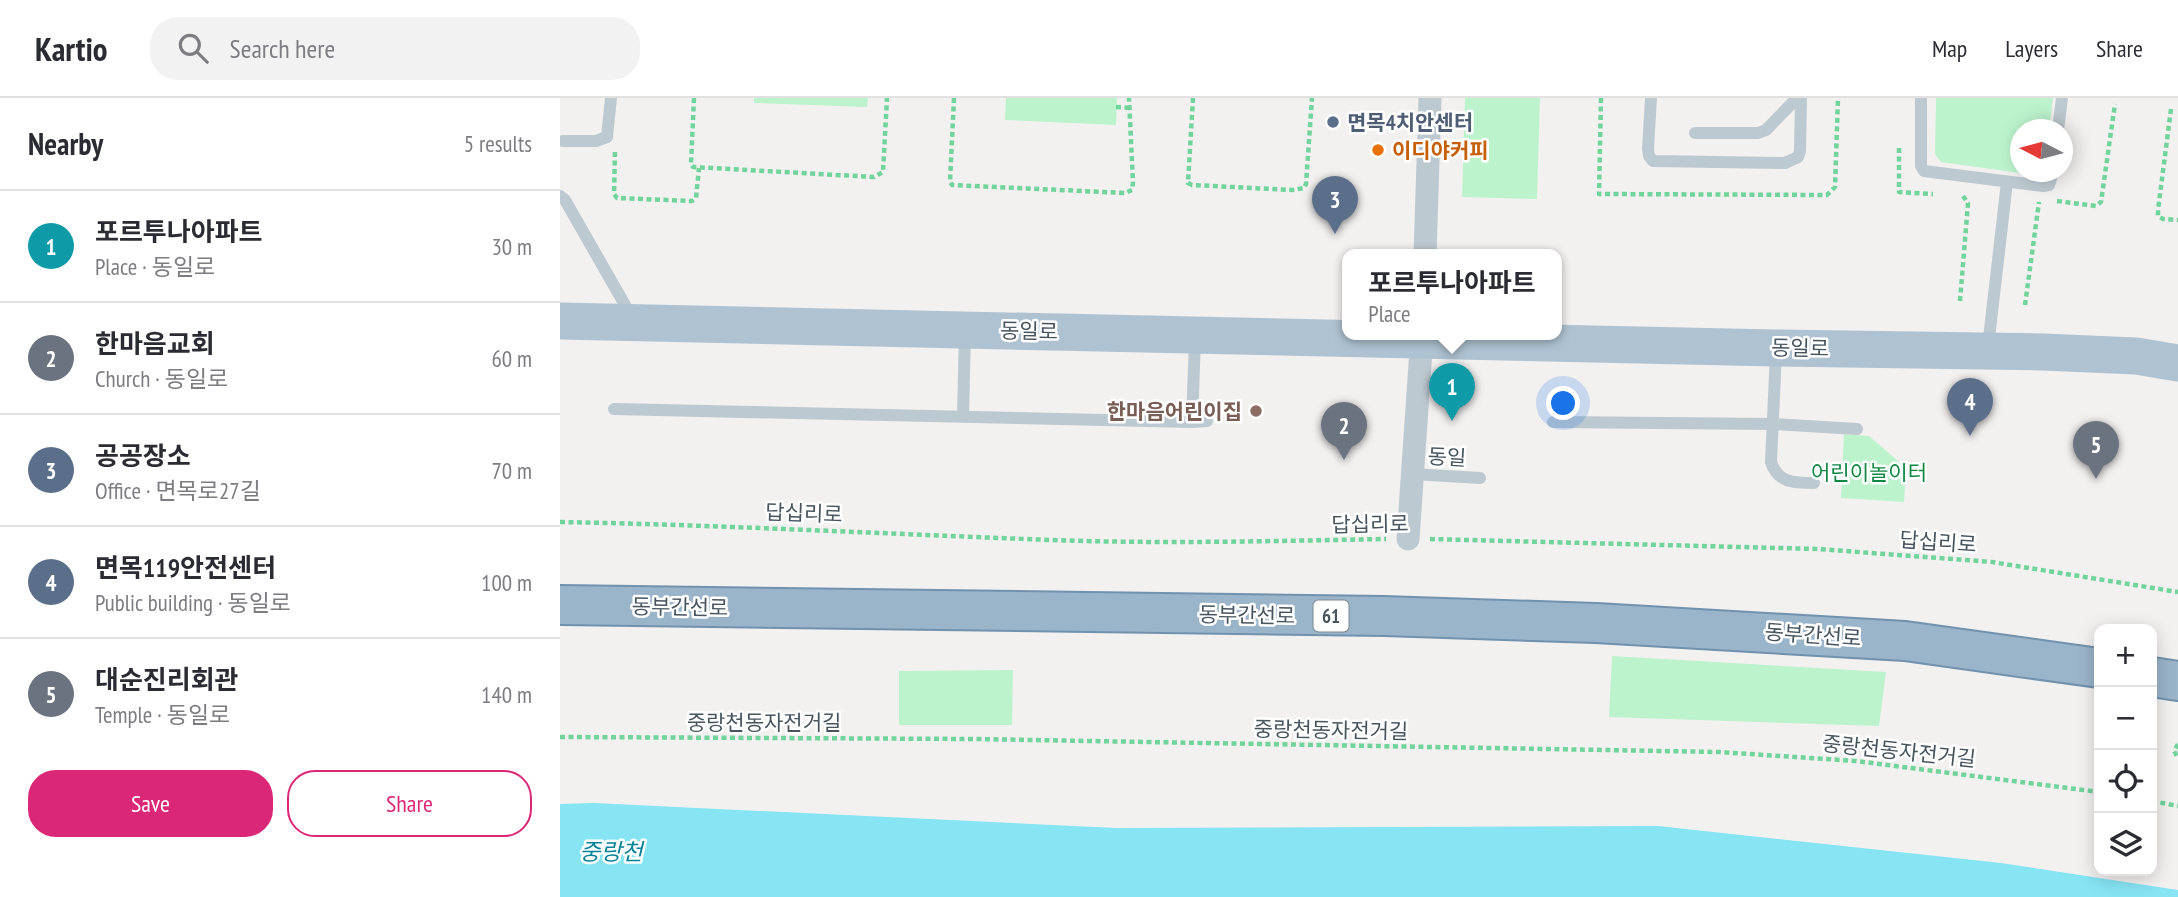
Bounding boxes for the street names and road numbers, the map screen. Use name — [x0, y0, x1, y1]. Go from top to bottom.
street label: 동일로 — [1000, 317, 1058, 345]
street label: 동일로 — [1771, 334, 1829, 362]
street label: 동일 — [1427, 443, 1467, 471]
street label: 답십리로 — [765, 498, 843, 528]
street label: 답십리로 — [1331, 510, 1409, 538]
street label: 답십리로 — [1899, 526, 1977, 558]
street label: 동부간선로 — [631, 593, 729, 621]
street label: 동부간선로 — [1198, 601, 1296, 629]
road number: 61 — [1314, 601, 1348, 632]
street label: 동부간선로 — [1764, 618, 1862, 652]
street label: 중랑천동자전거길 — [687, 709, 841, 736]
street label: 중랑천동자전거길 — [1253, 715, 1409, 745]
street label: 중랑천동자전거길 — [1821, 729, 1977, 773]

